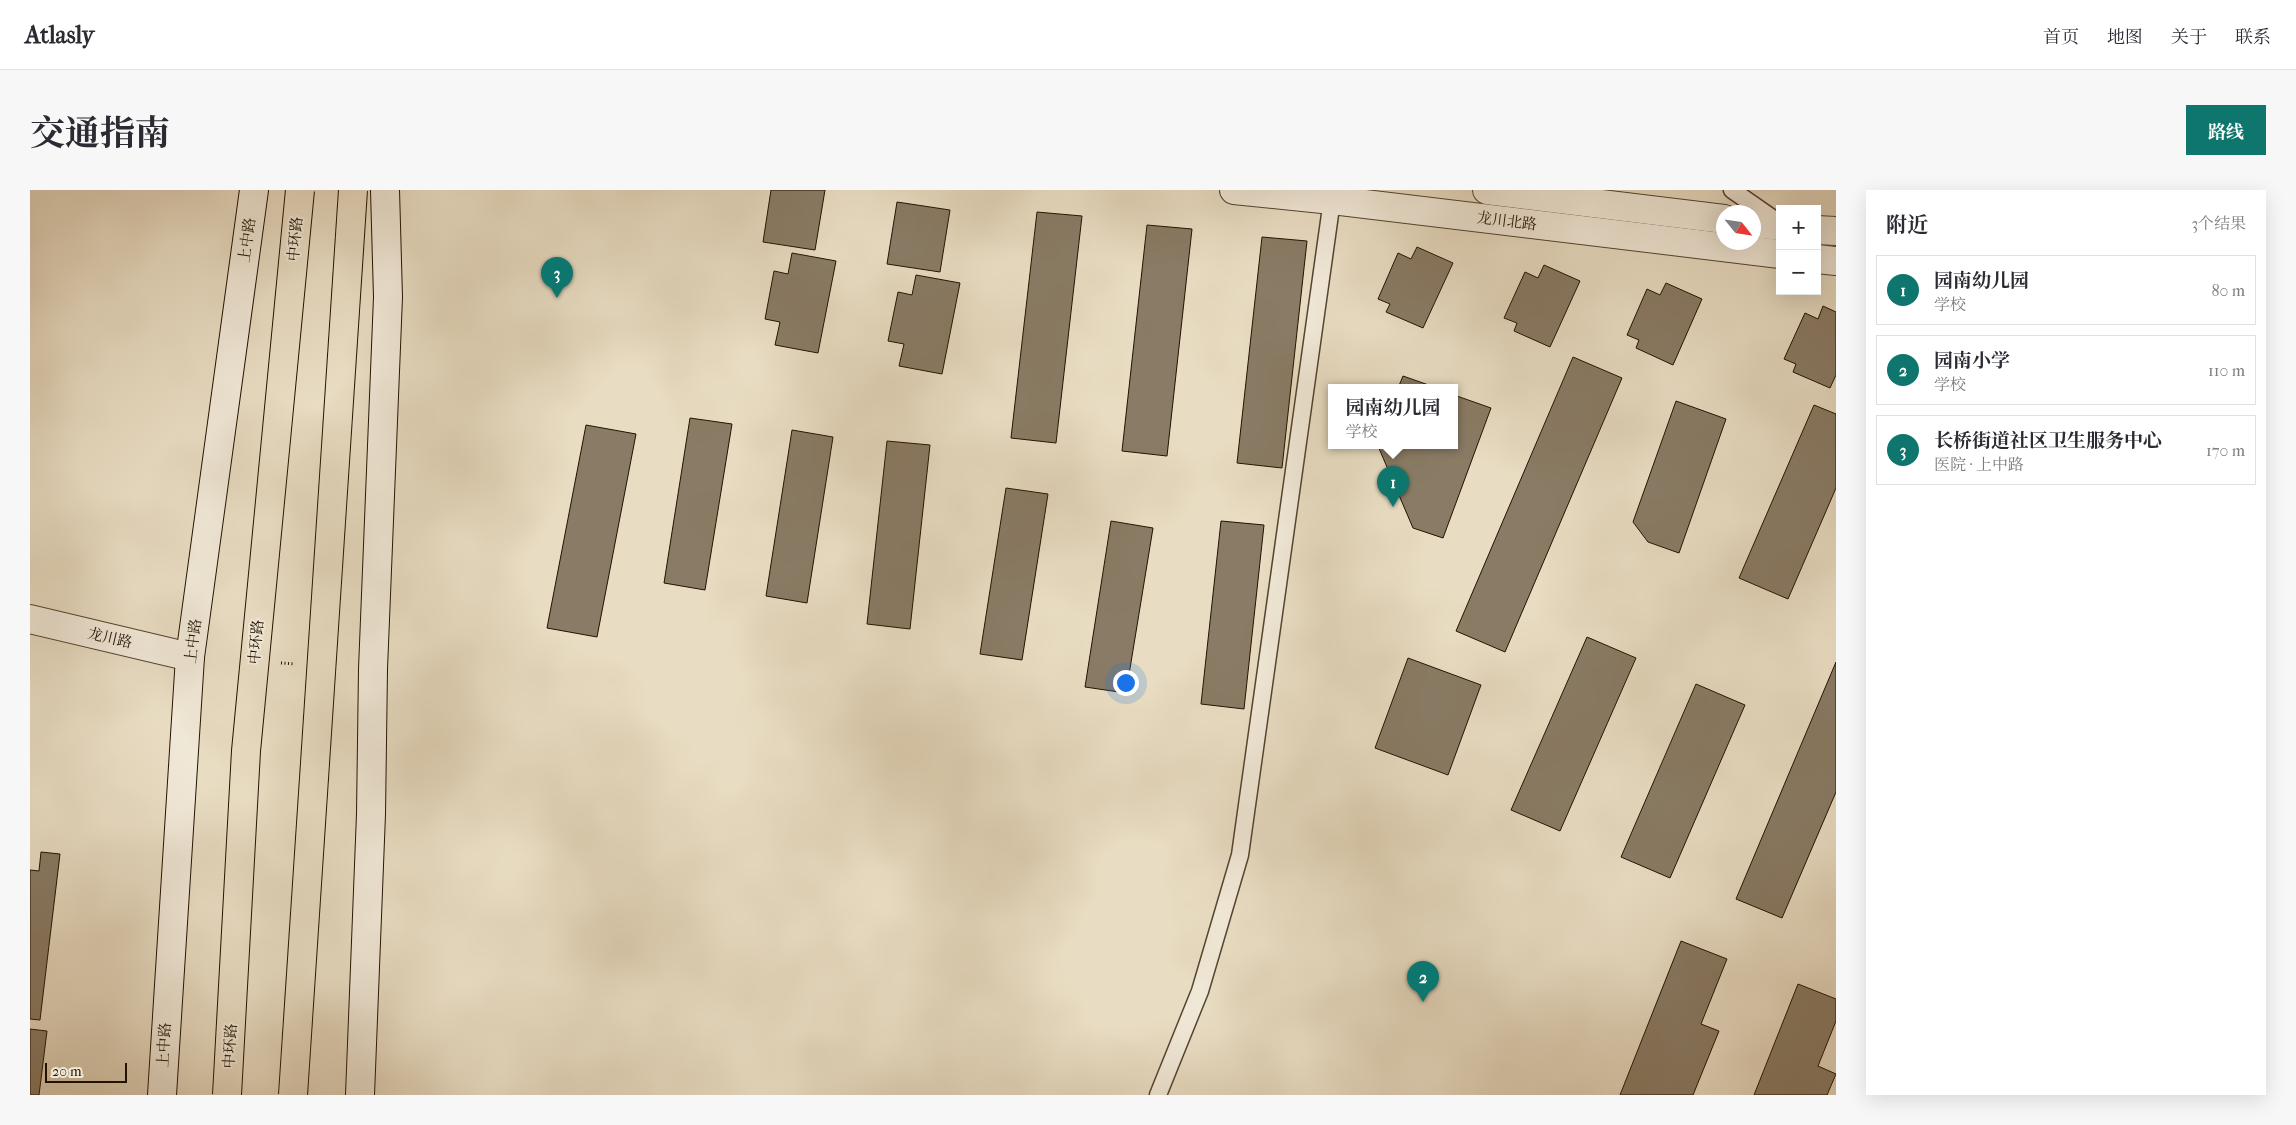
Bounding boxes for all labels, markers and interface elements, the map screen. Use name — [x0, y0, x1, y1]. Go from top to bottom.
text: Atlasly — [25, 21, 94, 49]
text: 首页 — [2043, 27, 2079, 48]
text: 地图 — [2107, 27, 2143, 48]
text: 关于 — [2171, 27, 2207, 48]
text: 联系 — [2235, 27, 2271, 48]
button: 路线 — [2186, 105, 2266, 155]
text: 交通指南 — [30, 113, 170, 154]
north arrow — [1716, 205, 1761, 250]
map controls — [1776, 205, 1821, 295]
button: + — [1776, 205, 1821, 250]
street label: 龙川北路 — [1476, 208, 1538, 234]
text: 附近 — [1886, 213, 1928, 237]
text: 3个结果 — [2191, 214, 2246, 233]
street label: 上中路 — [235, 216, 259, 264]
street label: 中环路 — [284, 216, 306, 262]
button: − — [1776, 250, 1821, 295]
pin: 3 — [541, 257, 573, 298]
text: 园南幼儿园 — [1934, 270, 2029, 292]
text: 1 — [1900, 281, 1906, 300]
text: 80 m — [2211, 281, 2245, 300]
text: 学校 — [1934, 295, 1966, 314]
text: 园南小学 — [1934, 350, 2010, 372]
text: 2 — [1899, 361, 1907, 380]
text: 110 m — [2208, 361, 2245, 380]
text: 学校 — [1934, 375, 1966, 394]
popup — [1328, 384, 1458, 449]
text: 园南幼儿园 — [1345, 397, 1441, 419]
text: 学校 — [1345, 422, 1378, 441]
text: 长桥街道社区卫生服务中心 — [1934, 430, 2162, 452]
text: 3 — [1900, 441, 1906, 460]
text: 170 m — [2206, 441, 2245, 460]
text: 医院 · 上中路 — [1934, 455, 2024, 474]
pin: 1 — [1377, 466, 1409, 507]
street label: 上中路 — [181, 618, 205, 664]
street label: 中环路 — [245, 619, 267, 665]
street label: 龙川路 — [86, 624, 134, 652]
your location — [1113, 670, 1139, 696]
pin: 2 — [1407, 961, 1439, 1002]
street label: 上中路 — [154, 1022, 174, 1068]
street label: 中环路 — [220, 1023, 240, 1069]
scale bar — [45, 1060, 128, 1083]
text: 20 m — [52, 1063, 82, 1080]

